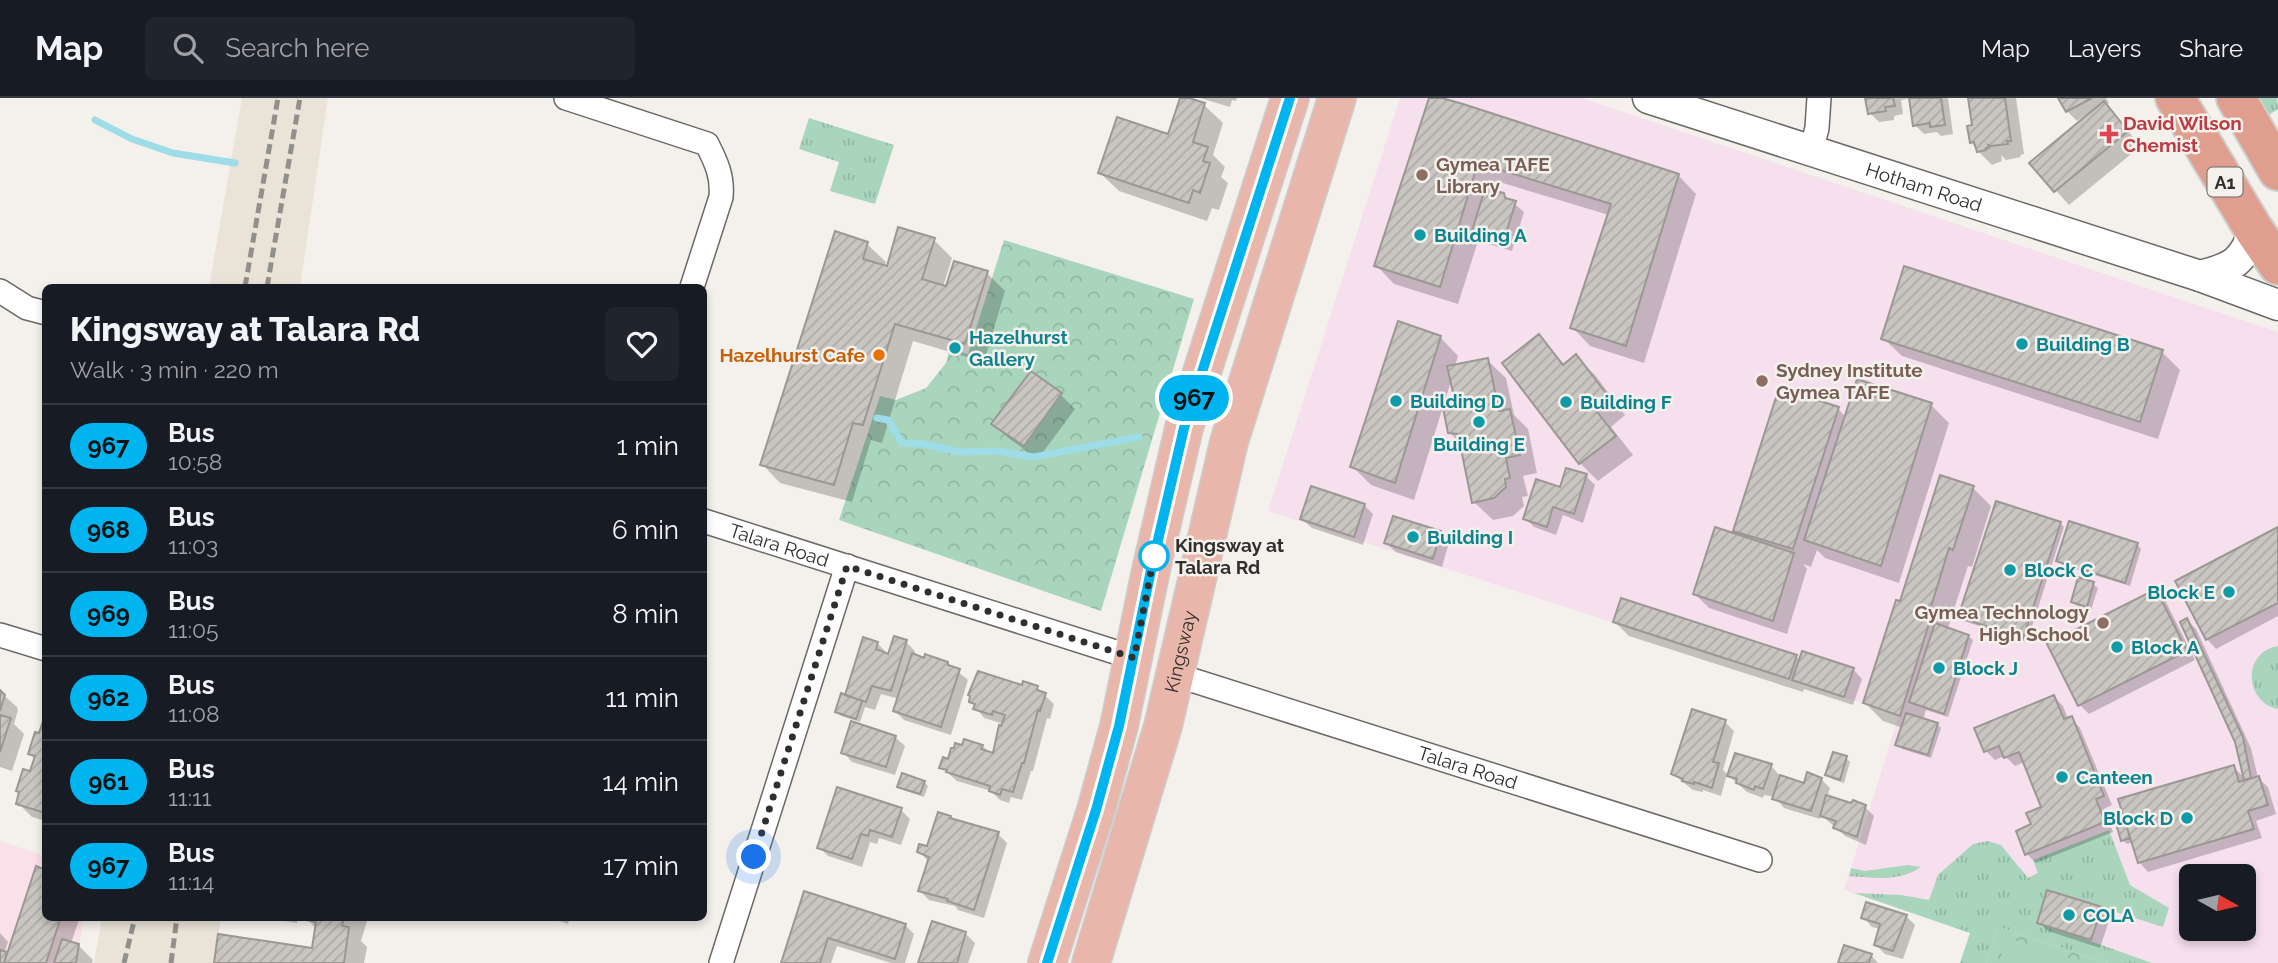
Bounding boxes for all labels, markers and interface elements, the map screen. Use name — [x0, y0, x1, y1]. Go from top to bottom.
search box — [145, 17, 635, 80]
text: Map — [35, 29, 103, 68]
icon: search — [169, 29, 207, 67]
text: Search here — [225, 33, 370, 63]
text: Map — [1981, 34, 2030, 63]
text: Layers — [2068, 34, 2141, 63]
text: Share — [2179, 34, 2243, 63]
place label: David Wilson Chemist — [2123, 112, 2242, 156]
marker: David Wilson Chemist — [2101, 126, 2117, 142]
place label: Gymea TAFE Library — [1436, 153, 1550, 197]
street label: Hotham Road — [1863, 158, 1985, 216]
marker: Gymea TAFE Library — [1414, 167, 1430, 183]
road number: A1 — [2208, 168, 2242, 196]
place label: Building A — [1434, 224, 1527, 246]
marker: Building A — [1412, 227, 1428, 243]
button: heart — [605, 307, 679, 381]
text: Kingsway at Talara Rd — [70, 310, 420, 349]
place label: Hazelhurst Gallery — [969, 326, 1068, 370]
place label: Building B — [2036, 333, 2130, 355]
marker: Building B — [2014, 336, 2030, 352]
marker: Hazelhurst Gallery — [947, 340, 963, 356]
place label: Hazelhurst Cafe — [720, 344, 865, 366]
marker: Hazelhurst Cafe — [871, 347, 887, 363]
text: Walk · 3 min · 220 m — [70, 356, 279, 383]
place label: Sydney Institute Gymea TAFE — [1776, 359, 1923, 403]
marker: Sydney Institute Gymea TAFE — [1754, 373, 1770, 389]
line badge: 967 — [1154, 375, 1234, 421]
text: 967 — [1173, 383, 1215, 412]
place label: Building D — [1410, 390, 1504, 412]
place label: Building F — [1580, 391, 1672, 413]
marker: Building D — [1388, 393, 1404, 409]
marker: Building F — [1558, 394, 1574, 410]
marker: Building E — [1471, 414, 1487, 430]
text: Bus — [168, 418, 215, 448]
text: 967 — [87, 431, 130, 460]
text: 1 min — [617, 431, 679, 461]
place label: Building E — [1433, 433, 1525, 455]
text: 10:58 — [168, 448, 222, 475]
text: Bus — [168, 502, 215, 532]
text: 968 — [87, 515, 130, 544]
text: 6 min — [612, 515, 679, 545]
street label: Talara Road — [727, 519, 832, 571]
place label: Building I — [1427, 526, 1513, 548]
marker: Building I — [1405, 529, 1421, 545]
text: 11:03 — [168, 532, 218, 559]
place label: Kingsway at Talara Rd — [1175, 534, 1285, 578]
marker: Kingsway at Talara Rd — [1139, 541, 1169, 571]
place label: Block C — [2024, 559, 2093, 581]
marker: Block C — [2002, 562, 2018, 578]
place label: Block E — [2147, 581, 2215, 603]
marker: Block E — [2221, 584, 2237, 600]
text: Bus — [168, 586, 215, 616]
text: 969 — [87, 599, 130, 628]
text: 8 min — [612, 599, 679, 629]
place label: Gymea Technology High School — [1915, 601, 2090, 645]
street label: Kingsway — [1160, 608, 1200, 695]
marker: Gymea Technology High School — [2095, 615, 2111, 631]
text: 11:05 — [168, 616, 219, 643]
place label: Block A — [2131, 636, 2200, 658]
marker: Block A — [2109, 639, 2125, 655]
place label: Block J — [1953, 657, 2018, 679]
marker: Block J — [1931, 660, 1947, 676]
text: Bus — [168, 670, 215, 700]
text: 962 — [87, 683, 130, 712]
text: 11 min — [605, 683, 679, 713]
text: 11:08 — [168, 700, 220, 727]
street label: Talara Road — [1415, 741, 1520, 793]
text: Bus — [168, 754, 215, 784]
place label: Canteen — [2076, 766, 2153, 788]
text: 961 — [88, 767, 129, 796]
text: 14 min — [602, 767, 679, 797]
marker: Canteen — [2054, 769, 2070, 785]
text: 11:11 — [168, 784, 212, 811]
place label: Block D — [2103, 807, 2173, 829]
marker: Block D — [2179, 810, 2195, 826]
text: Bus — [168, 838, 215, 868]
your location — [736, 839, 771, 874]
text: 967 — [87, 851, 130, 880]
text: 17 min — [603, 851, 679, 881]
north arrow — [2179, 864, 2256, 942]
map controls — [2179, 864, 2256, 941]
text: 11:14 — [168, 868, 214, 895]
place label: COLA — [2083, 904, 2134, 926]
marker: COLA — [2061, 907, 2077, 923]

